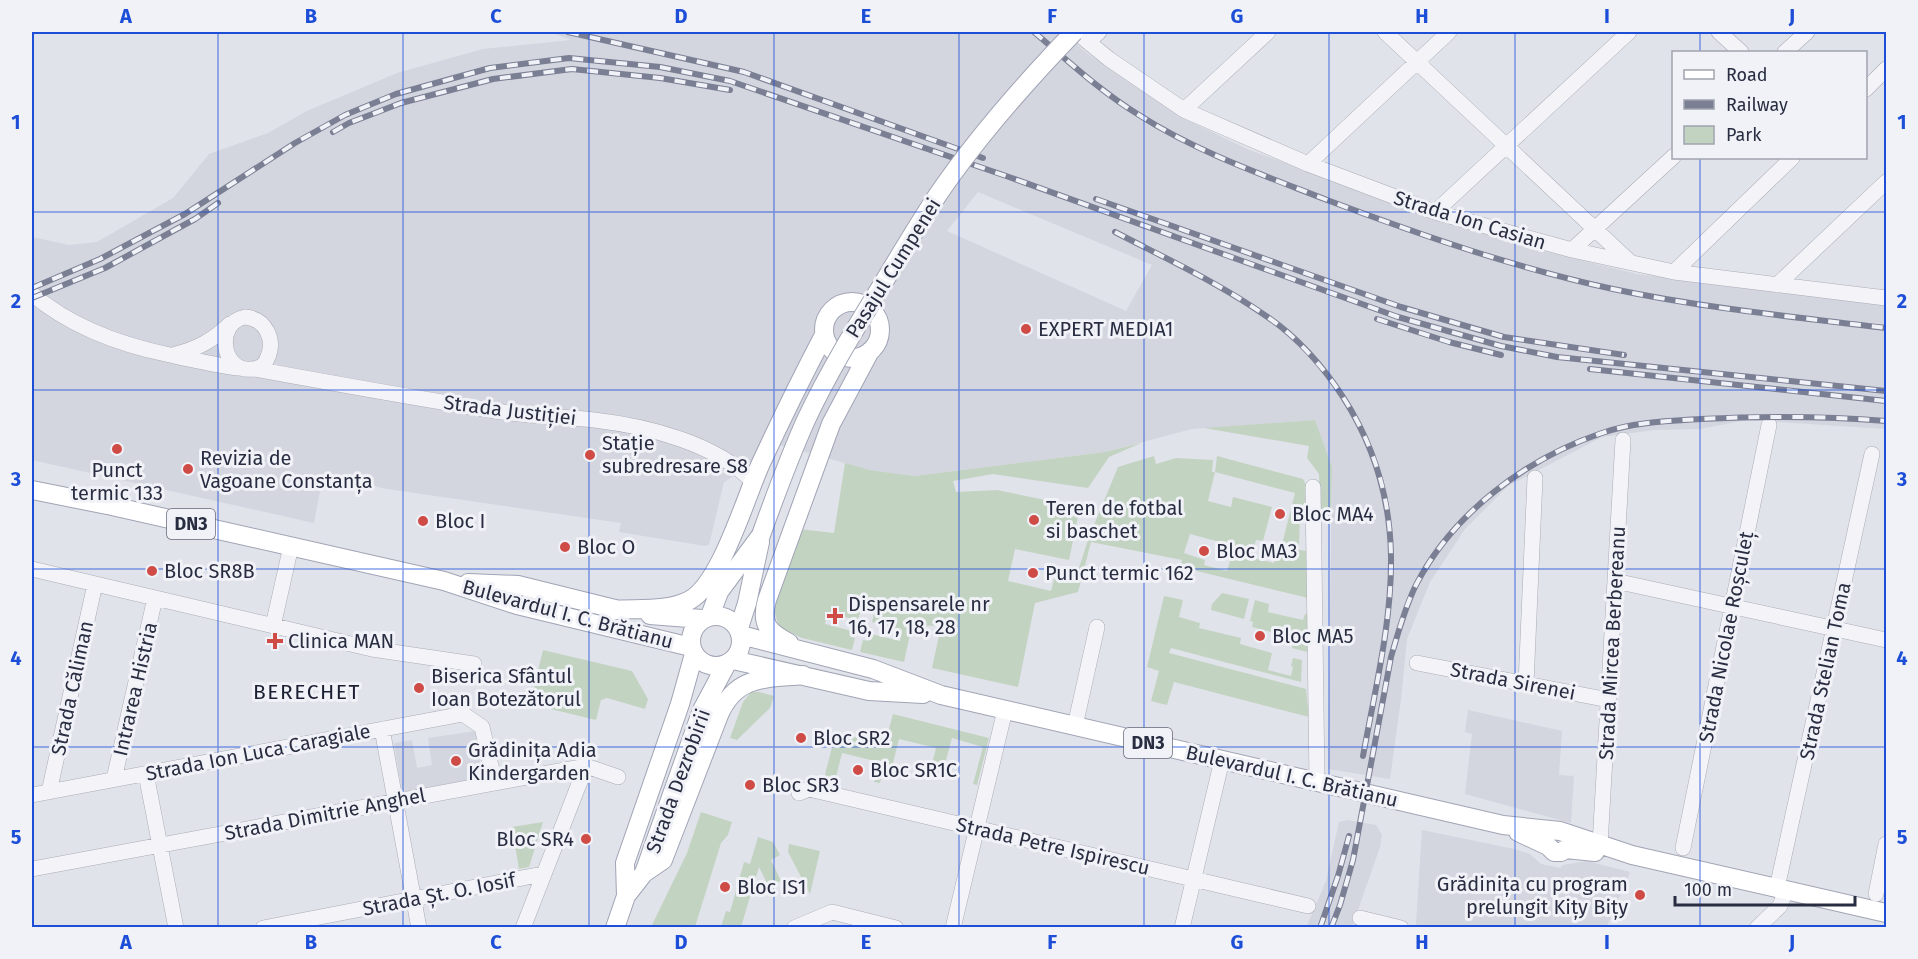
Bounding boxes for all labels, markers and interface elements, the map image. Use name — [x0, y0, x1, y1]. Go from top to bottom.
text: A — [119, 4, 133, 28]
text: B — [305, 4, 317, 28]
text: C — [490, 4, 502, 28]
text: D — [674, 4, 688, 28]
text: E — [861, 4, 871, 28]
text: F — [1047, 4, 1057, 28]
text: G — [1231, 4, 1243, 28]
text: H — [1415, 4, 1429, 28]
text: I — [1604, 4, 1610, 28]
text: J — [1788, 4, 1795, 28]
legend — [1672, 51, 1867, 159]
text: Road — [1726, 64, 1768, 86]
text: Railway — [1726, 94, 1788, 116]
text: 1 — [11, 110, 21, 134]
text: 1 — [1897, 110, 1907, 134]
text: Park — [1726, 124, 1762, 146]
street label: Strada Ion Casian — [1391, 185, 1549, 255]
street label: Pasajul Cumpenei — [840, 194, 946, 342]
text: 2 — [11, 289, 21, 313]
text: 2 — [1897, 289, 1907, 313]
place label: EXPERT MEDIA1 — [1038, 317, 1173, 341]
marker: EXPERT MEDIA1 — [1019, 322, 1033, 336]
street label: Strada Justiției — [442, 390, 578, 431]
place label: Stație subredresare S8 — [602, 431, 748, 478]
marker: Punct termic 133 — [110, 442, 124, 456]
place label: Revizia de Vagoane Constanța — [200, 446, 373, 494]
marker: Stație subredresare S8 — [583, 448, 597, 462]
place label: Punct termic 133 — [71, 458, 163, 505]
marker: Revizia de Vagoane Constanța — [181, 462, 195, 476]
text: 3 — [10, 467, 21, 491]
text: 3 — [1896, 467, 1907, 491]
place label: Teren de fotbal si baschet — [1046, 496, 1183, 543]
place label: Bloc MA4 — [1292, 502, 1374, 526]
marker: Bloc MA4 — [1273, 507, 1287, 521]
road number: DN3 — [167, 509, 215, 539]
place label: Bloc I — [435, 509, 485, 533]
marker: Teren de fotbal si baschet — [1027, 513, 1041, 527]
marker: Bloc I — [416, 514, 430, 528]
street label: Strada Mircea Berbereanu — [1594, 525, 1630, 761]
street label: Strada Nicolae Roșculeț — [1694, 529, 1759, 745]
place label: Bloc O — [577, 535, 635, 559]
place label: Bloc MA3 — [1216, 539, 1297, 563]
marker: Bloc O — [558, 540, 572, 554]
marker: Bloc MA3 — [1197, 544, 1211, 558]
place label: Bloc SR8B — [164, 559, 255, 583]
place label: Punct termic 162 — [1045, 561, 1194, 585]
marker: Bloc SR8B — [145, 564, 159, 578]
marker: Punct termic 162 — [1026, 566, 1040, 580]
street label: Bulevardul I. C. Brătianu — [460, 574, 676, 654]
street label: Strada Stelian Toma — [1794, 580, 1856, 762]
place label: Dispensarele nr 16, 17, 18, 28 — [848, 592, 990, 639]
marker: Dispensarele nr 16, 17, 18, 28 — [826, 607, 844, 625]
street label: Strada Căliman — [46, 618, 98, 758]
street label: Intrarea Histria — [108, 620, 162, 758]
place label: Bloc MA5 — [1272, 624, 1354, 648]
place label: Clinica MAN — [288, 629, 394, 653]
marker: Bloc MA5 — [1253, 629, 1267, 643]
marker: Clinica MAN — [266, 632, 284, 650]
text: 4 — [10, 646, 22, 670]
text: 4 — [1896, 646, 1908, 670]
street label: Strada Sirenei — [1448, 657, 1578, 705]
place label: Biserica Sfântul Ioan Botezătorul — [431, 664, 581, 711]
district label: BERECHET — [253, 679, 361, 705]
marker: Biserica Sfântul Ioan Botezătorul — [412, 681, 426, 695]
street label: Strada Dezrobirii — [641, 706, 715, 856]
street label: Strada Ion Luca Caragiale — [144, 718, 372, 786]
place label: Bloc SR2 — [813, 726, 890, 750]
road number: DN3 — [1124, 728, 1172, 758]
marker: Bloc SR2 — [794, 731, 808, 745]
place label: Grădinița Adia Kindergarden — [468, 738, 597, 785]
street label: Bulevardul I. C. Brătianu — [1184, 740, 1400, 812]
marker: Grădinița Adia Kindergarden — [449, 754, 463, 768]
place label: Bloc SR1C — [870, 758, 957, 782]
marker: Bloc SR1C — [851, 763, 865, 777]
place label: Bloc SR3 — [762, 773, 839, 797]
marker: Bloc SR3 — [743, 778, 757, 792]
street label: Strada Dimitrie Anghel — [222, 783, 428, 845]
street label: Strada Petre Ispirescu — [954, 812, 1152, 880]
text: 5 — [11, 825, 22, 849]
text: 5 — [1897, 825, 1908, 849]
place label: Bloc SR4 — [496, 827, 574, 851]
marker: Bloc SR4 — [579, 832, 593, 846]
street label: Strada Șt. O. Iosif — [361, 867, 519, 922]
scale bar — [1675, 869, 1855, 907]
place label: Grădinița cu program prelungit Kițy Bițy — [1437, 872, 1628, 920]
place label: Bloc IS1 — [737, 875, 806, 899]
text: 100 m — [1684, 879, 1732, 901]
marker: Bloc IS1 — [718, 880, 732, 894]
marker: Grădinița cu program prelungit Kițy Bițy — [1633, 888, 1647, 902]
text: A — [119, 930, 133, 954]
text: B — [305, 930, 317, 954]
text: C — [490, 930, 502, 954]
text: D — [674, 930, 688, 954]
text: E — [861, 930, 871, 954]
text: F — [1047, 930, 1057, 954]
text: G — [1231, 930, 1243, 954]
text: H — [1415, 930, 1429, 954]
text: I — [1604, 930, 1610, 954]
text: J — [1788, 930, 1795, 954]

